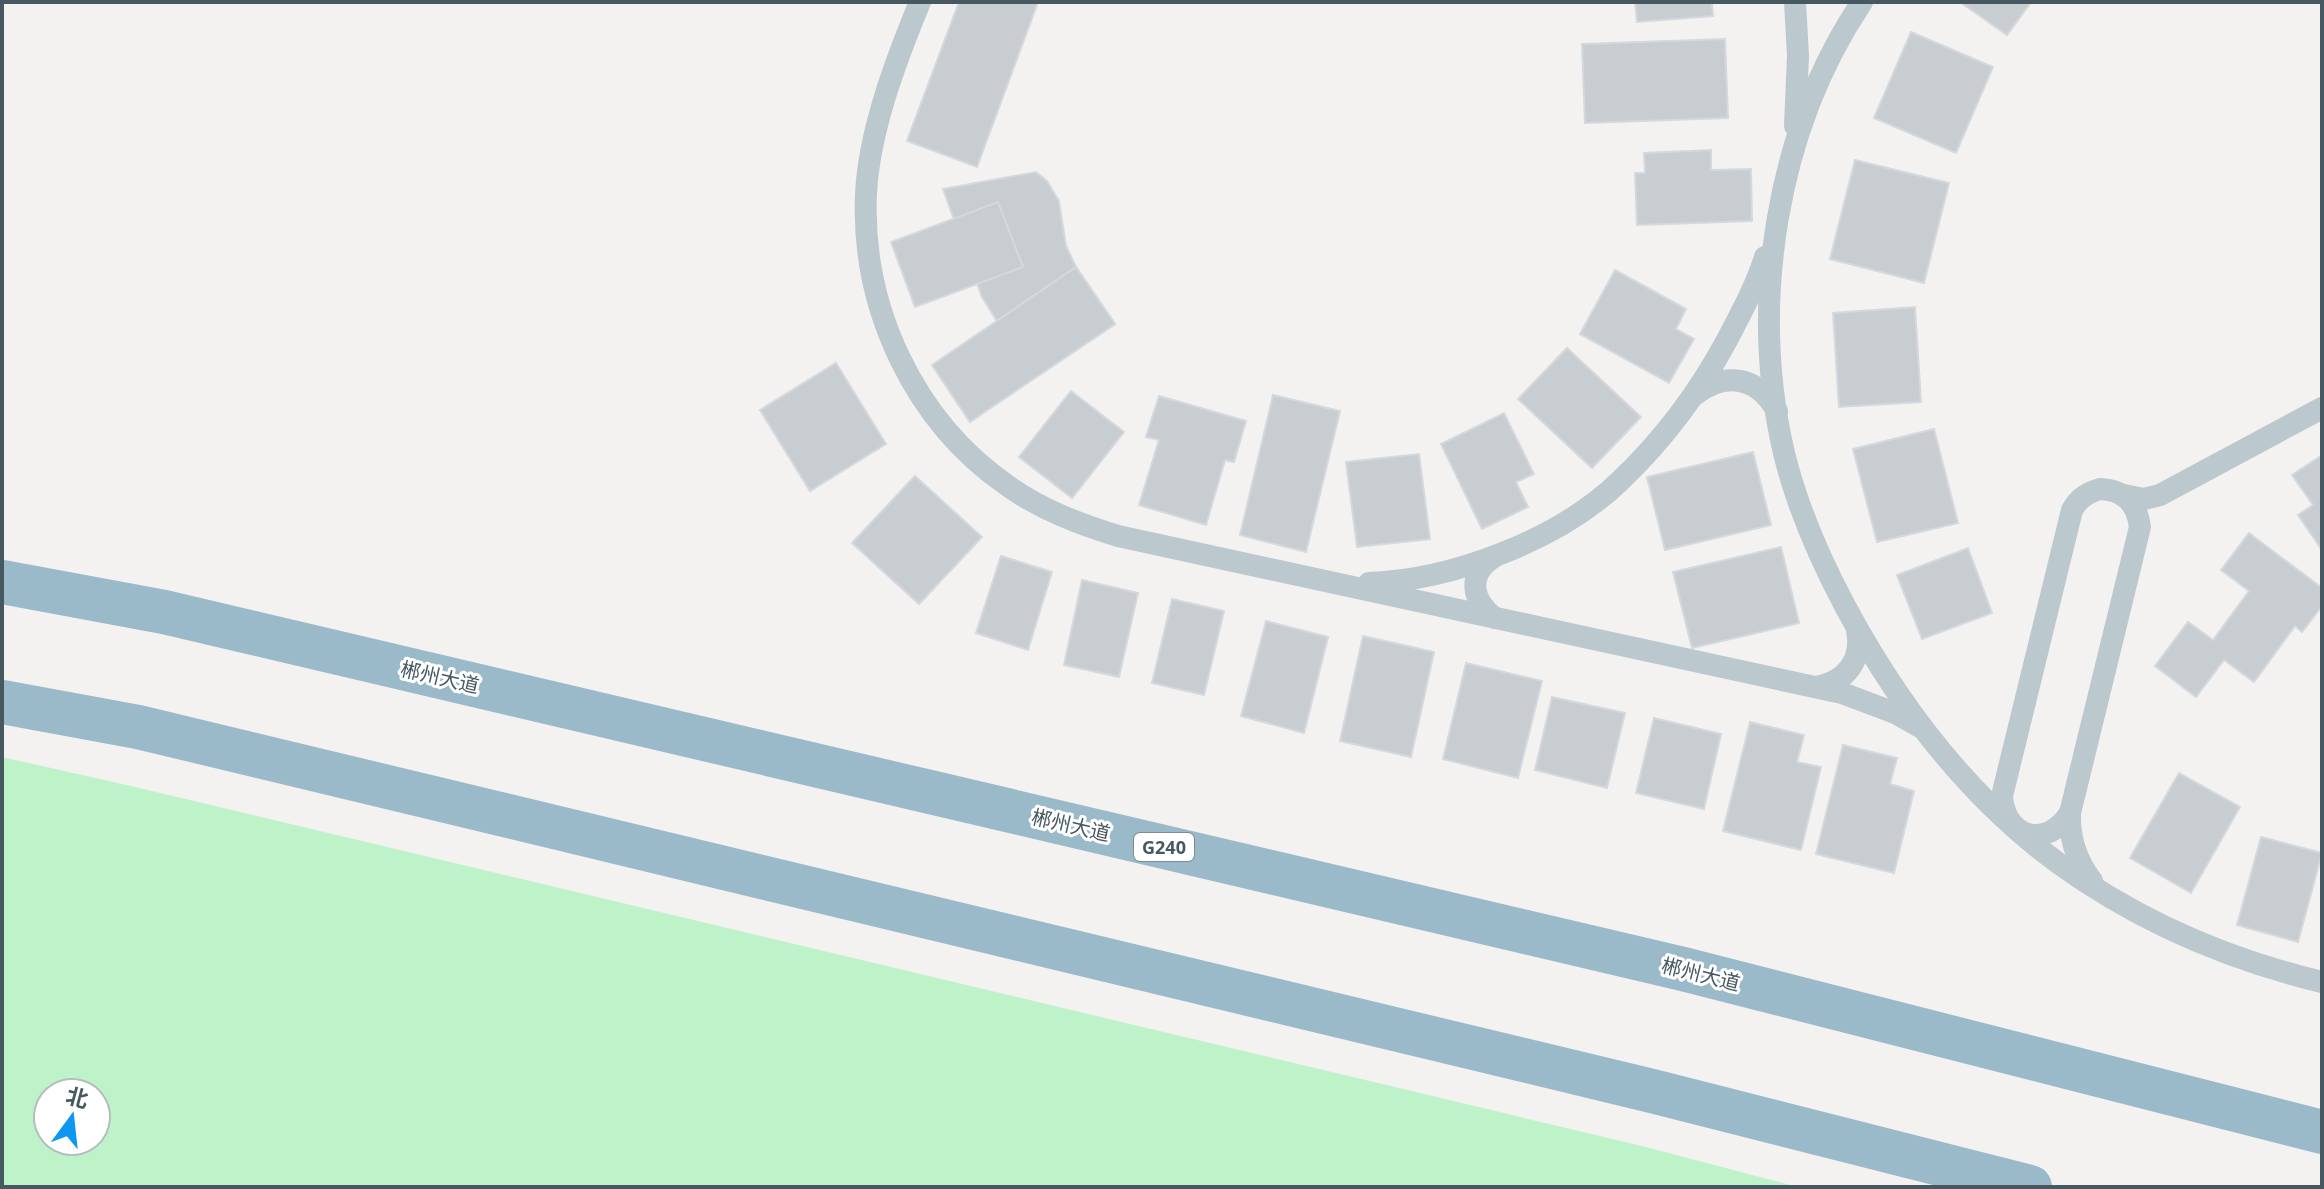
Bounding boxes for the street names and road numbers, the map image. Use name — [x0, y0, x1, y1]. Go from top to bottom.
street label: 郴州大道 — [398, 655, 482, 699]
street label: 郴州大道 — [1029, 803, 1113, 847]
road number: G240 — [1134, 833, 1194, 861]
street label: 郴州大道 — [1659, 951, 1743, 997]

